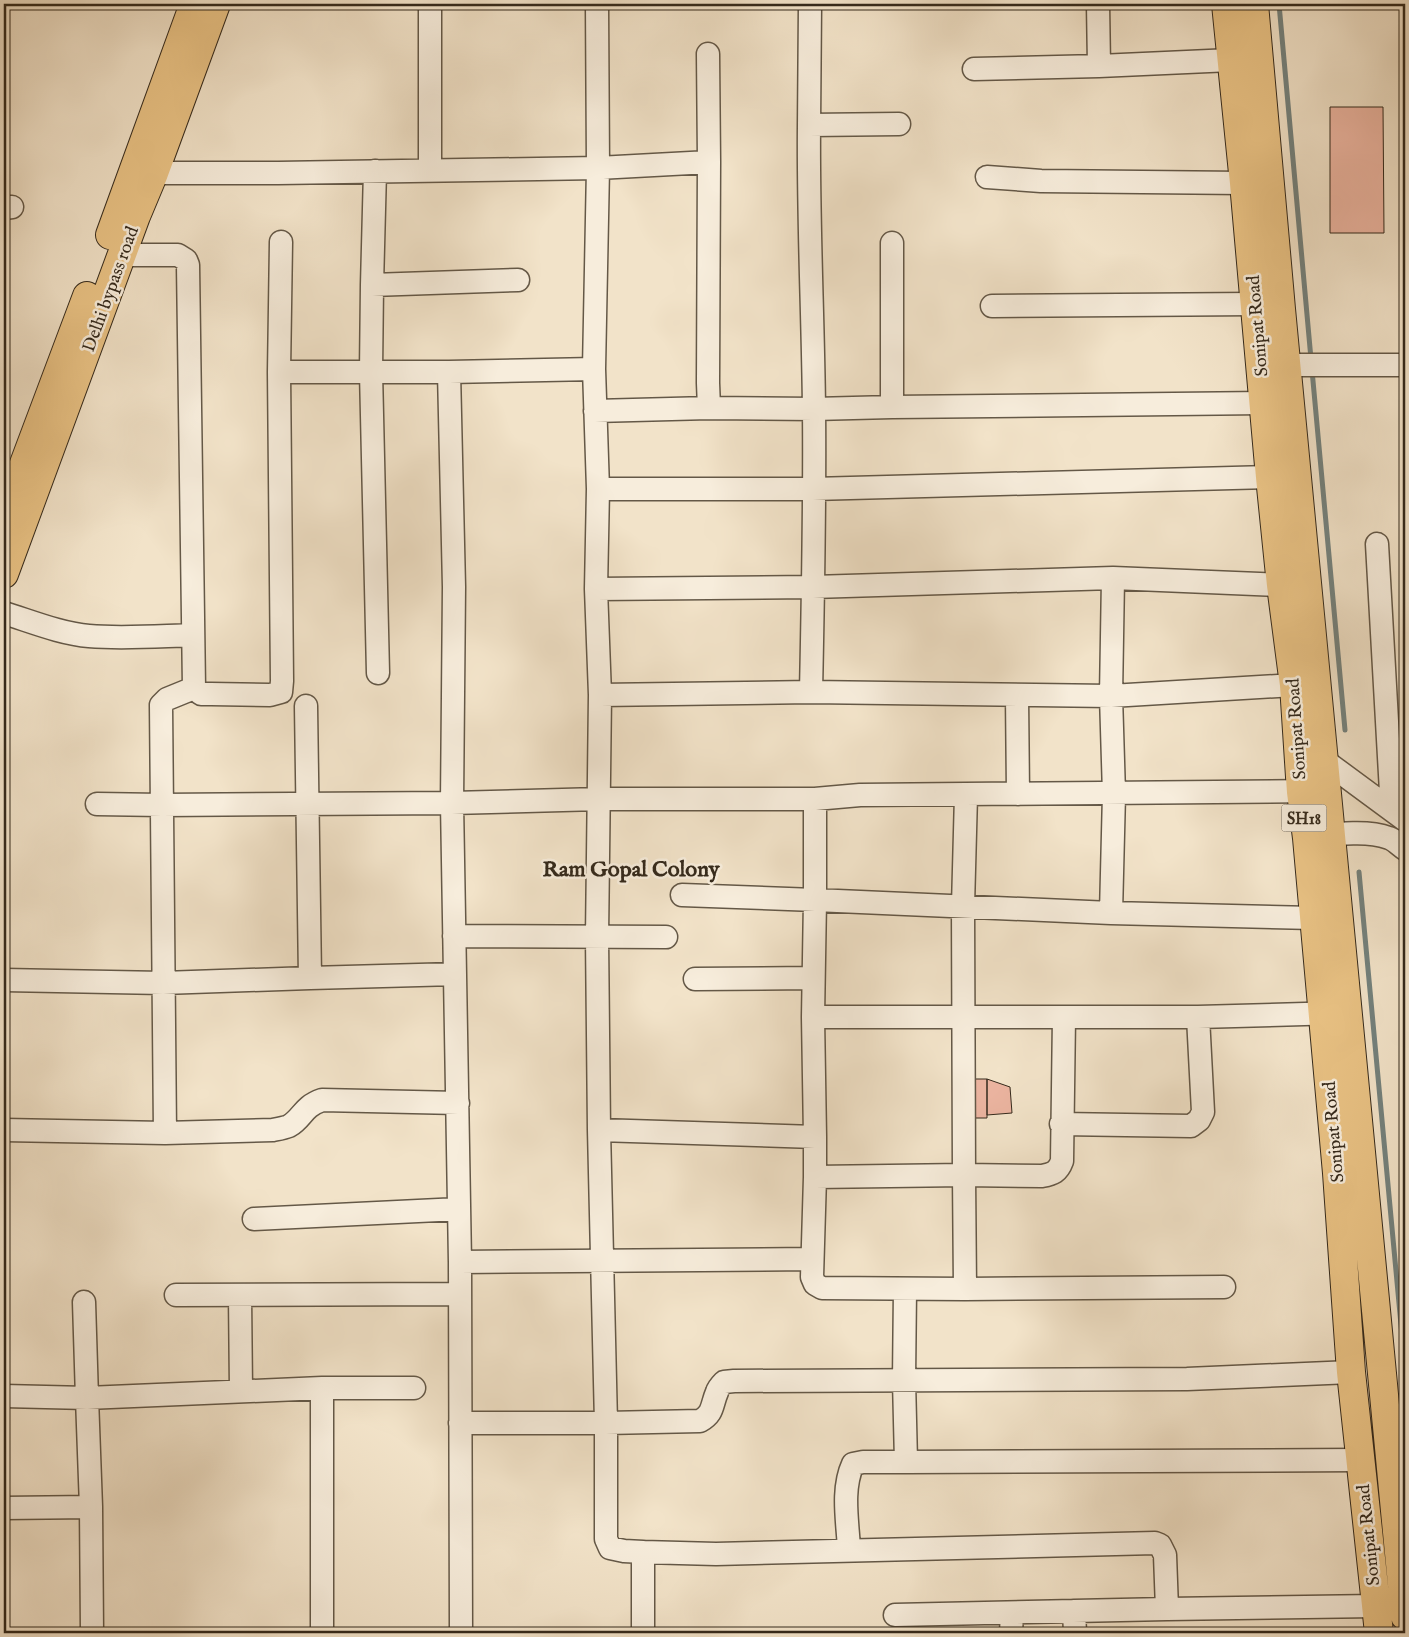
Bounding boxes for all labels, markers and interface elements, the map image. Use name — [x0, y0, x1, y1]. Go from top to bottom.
street label: Delhi bypass road — [78, 223, 145, 356]
street label: Sonipat Road — [1243, 274, 1274, 377]
street label: Sonipat Road — [1282, 677, 1313, 780]
road number: SH18 — [1282, 804, 1326, 831]
district label: Ram Gopal Colony — [542, 856, 721, 884]
street label: Sonipat Road — [1319, 1080, 1350, 1183]
street label: Sonipat Road — [1353, 1483, 1386, 1587]

